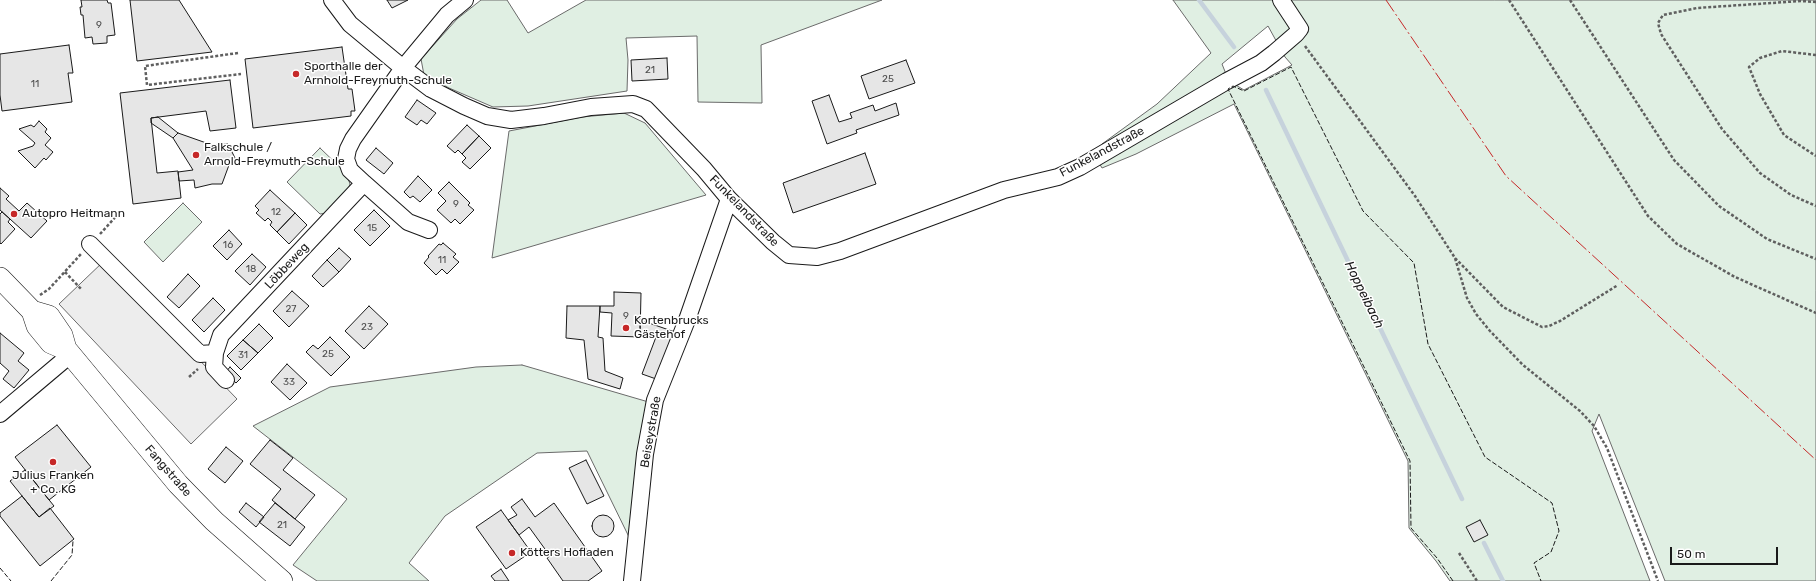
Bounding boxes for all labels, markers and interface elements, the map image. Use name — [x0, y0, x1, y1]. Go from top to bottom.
house number: 9 — [96, 19, 102, 31]
place label: Sporthalle der Arnhold-Freymuth-Schule — [304, 60, 452, 88]
house number: 21 — [645, 64, 655, 76]
marker: Sporthalle der Arnhold-Freymuth-Schule — [291, 69, 301, 79]
house number: 25 — [882, 73, 894, 85]
house number: 11 — [31, 78, 39, 90]
street label: Funkelandstraße — [1057, 124, 1147, 180]
place label: Falkschule / Arnold-Freymuth-Schule — [204, 141, 345, 169]
marker: Falkschule / Arnold-Freymuth-Schule — [191, 150, 201, 160]
street label: Funkelandstraße — [706, 172, 782, 250]
house number: 9 — [453, 198, 459, 210]
house number: 12 — [271, 206, 281, 218]
place label: Autopro Heitmann — [22, 207, 125, 221]
marker: Autopro Heitmann — [9, 209, 19, 219]
house number: 15 — [367, 222, 377, 234]
house number: 16 — [223, 239, 233, 251]
street label: Löbbeweg — [262, 240, 312, 292]
house number: 11 — [438, 254, 446, 266]
water label: Hoppeibach — [1341, 259, 1387, 331]
house number: 18 — [246, 263, 256, 275]
house number: 27 — [286, 303, 296, 315]
house number: 9 — [623, 310, 629, 322]
place label: Kortenbrucks Gästehof — [634, 314, 709, 342]
house number: 23 — [361, 321, 373, 333]
marker: Kortenbrucks Gästehof — [621, 323, 631, 333]
house number: 25 — [322, 348, 334, 360]
house number: 31 — [238, 349, 248, 361]
house number: 33 — [283, 376, 295, 388]
street label: Beiseystraße — [638, 395, 664, 469]
street label: Fangstraße — [142, 442, 194, 500]
marker: Julius Franken + Co. KG — [48, 457, 58, 467]
place label: Julius Franken + Co. KG — [12, 469, 94, 497]
house number: 21 — [277, 519, 287, 531]
scale bar — [1672, 539, 1780, 565]
place label: Kötters Hofladen — [520, 546, 614, 560]
text: 50 m — [1677, 547, 1705, 561]
marker: Kötters Hofladen — [507, 548, 517, 558]

